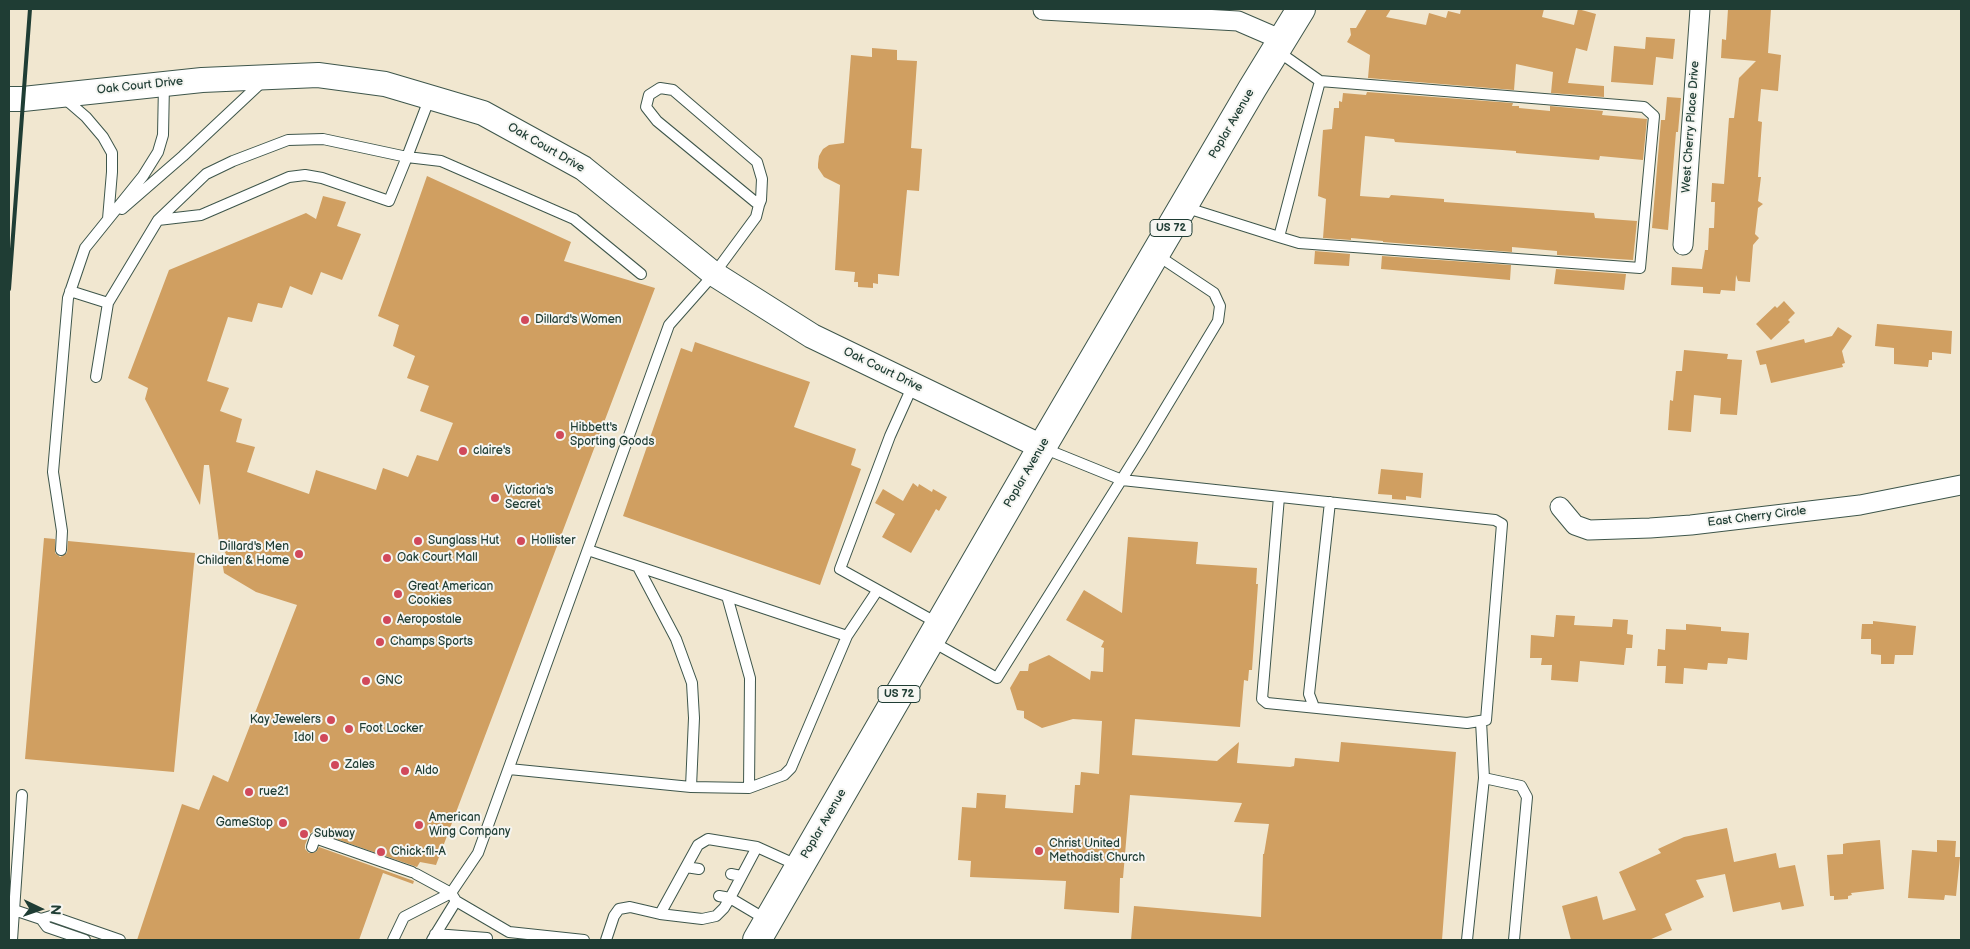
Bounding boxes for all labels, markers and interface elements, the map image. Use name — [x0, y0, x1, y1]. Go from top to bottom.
street label: West Cherry Place Drive — [1679, 60, 1703, 194]
street label: Oak Court Drive — [96, 74, 184, 98]
street label: Poplar Avenue — [1206, 87, 1258, 161]
street label: Oak Court Drive — [505, 120, 587, 176]
road number: US 72 — [1150, 220, 1192, 237]
place label: Dillard's Women — [535, 313, 622, 327]
marker: Dillard's Women — [519, 314, 531, 326]
street label: Oak Court Drive — [841, 345, 925, 395]
place label: Hibbett's Sporting Goods — [570, 421, 654, 449]
marker: Hibbett's Sporting Goods — [554, 429, 566, 441]
street label: Poplar Avenue — [1001, 436, 1053, 510]
place label: claire's — [473, 444, 511, 458]
marker: claire's — [457, 445, 469, 457]
place label: Victoria's Secret — [505, 484, 554, 512]
marker: Victoria's Secret — [489, 492, 501, 504]
street label: East Cherry Circle — [1707, 504, 1807, 530]
place label: Sunglass Hut — [428, 534, 499, 548]
place label: Hollister — [531, 534, 575, 548]
marker: Sunglass Hut — [412, 535, 424, 547]
marker: Hollister — [515, 535, 527, 547]
place label: Dillard's Men Children & Home — [197, 540, 289, 568]
marker: Dillard's Men Children & Home — [293, 548, 305, 560]
place label: Oak Court Mall — [397, 551, 478, 565]
marker: Oak Court Mall — [381, 552, 393, 564]
place label: Great American Cookies — [408, 580, 493, 608]
marker: Great American Cookies — [392, 588, 404, 600]
place label: Aeropostale — [397, 613, 462, 627]
marker: Aeropostale — [381, 614, 393, 626]
place label: Champs Sports — [390, 635, 473, 649]
marker: Champs Sports — [374, 636, 386, 648]
place label: GNC — [376, 674, 403, 688]
marker: GNC — [360, 675, 372, 687]
road number: US 72 — [878, 686, 920, 702]
place label: Kay Jewelers — [250, 713, 321, 727]
marker: Kay Jewelers — [325, 714, 337, 726]
place label: Foot Locker — [359, 722, 423, 736]
marker: Foot Locker — [343, 723, 355, 735]
place label: Idol — [294, 731, 314, 745]
marker: Idol — [318, 732, 330, 744]
place label: Zales — [345, 758, 375, 772]
marker: Zales — [329, 759, 341, 771]
place label: Aldo — [415, 764, 439, 778]
marker: Aldo — [399, 765, 411, 777]
place label: rue21 — [259, 785, 289, 799]
marker: rue21 — [243, 786, 255, 798]
street label: Poplar Avenue — [798, 787, 850, 861]
place label: American Wing Company — [429, 811, 510, 839]
place label: GameStop — [216, 816, 273, 830]
marker: GameStop — [277, 817, 289, 829]
marker: American Wing Company — [413, 819, 425, 831]
place label: Subway — [314, 827, 355, 841]
marker: Subway — [298, 828, 310, 840]
place label: Christ United Methodist Church — [1049, 837, 1145, 865]
place label: Chick-fil-A — [391, 845, 446, 859]
marker: Christ United Methodist Church — [1033, 845, 1045, 857]
marker: Chick-fil-A — [375, 846, 387, 858]
north arrow — [15, 884, 65, 934]
text: N — [47, 904, 64, 915]

